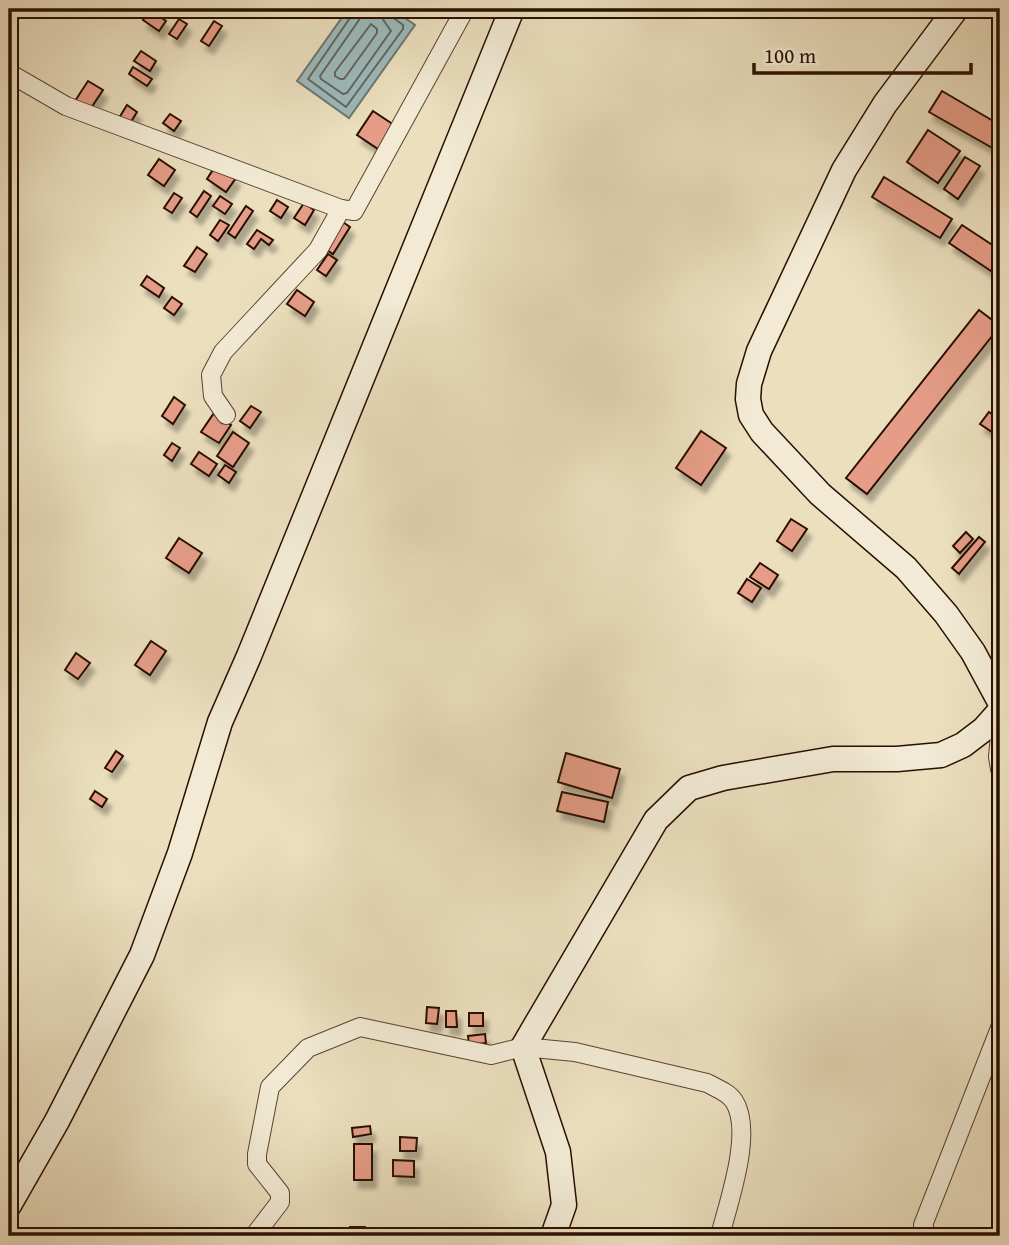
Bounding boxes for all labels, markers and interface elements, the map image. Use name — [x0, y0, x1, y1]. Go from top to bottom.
scale bar — [754, 32, 970, 76]
text: 100 m — [764, 40, 816, 71]

